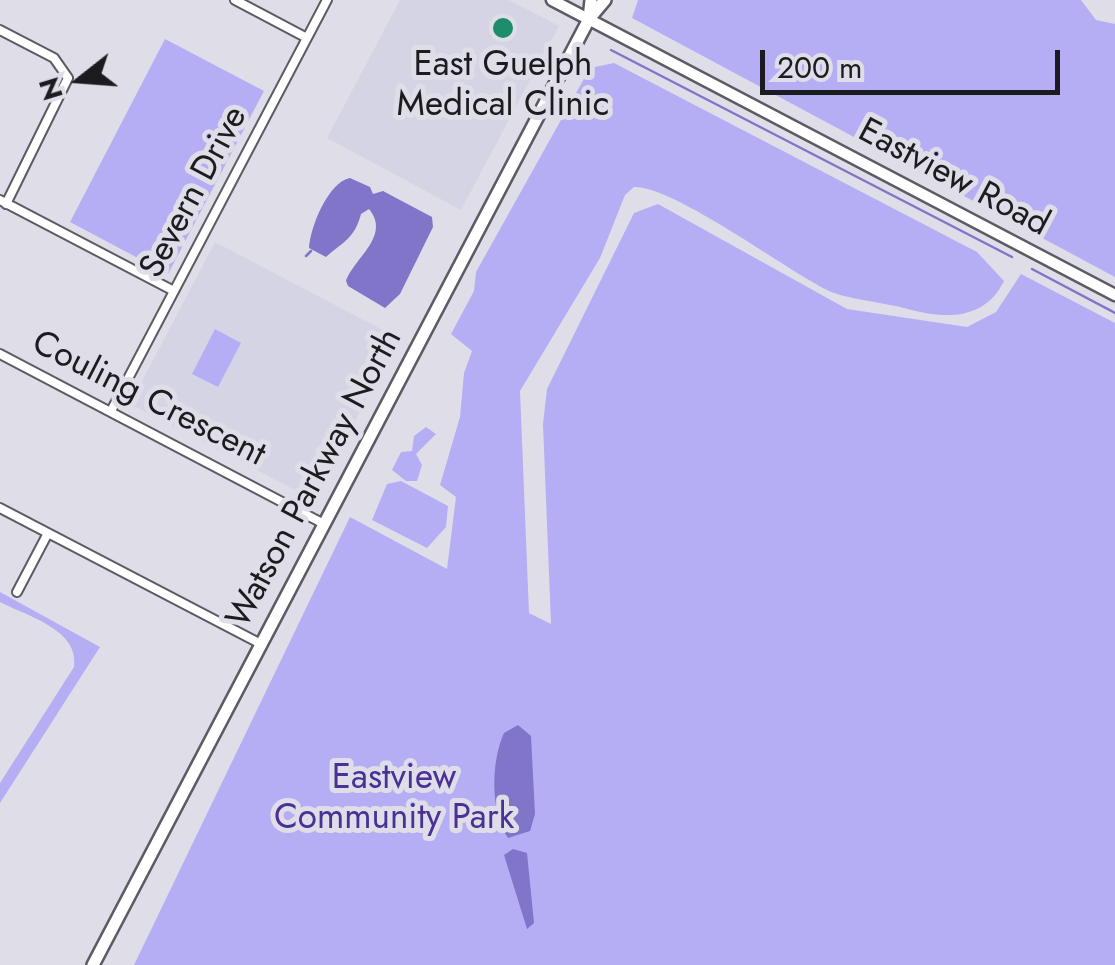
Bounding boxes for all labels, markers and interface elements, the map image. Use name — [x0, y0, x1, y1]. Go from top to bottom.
marker: East Guelph Medical Clinic — [490, 15, 516, 41]
north arrow — [30, 30, 130, 130]
scale bar — [765, 30, 1065, 92]
place label: East Guelph Medical Clinic — [397, 46, 609, 128]
text: 200 m — [777, 46, 862, 89]
text: N — [28, 72, 74, 106]
street label: Severn Drive — [132, 100, 258, 286]
street label: Eastview Road — [850, 111, 1056, 247]
street label: Watson Parkway North — [219, 322, 413, 636]
street label: Couling Crescent — [24, 323, 272, 477]
park label: Eastview Community Park — [274, 759, 514, 841]

